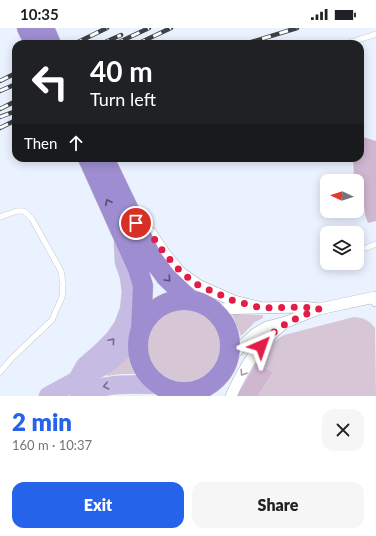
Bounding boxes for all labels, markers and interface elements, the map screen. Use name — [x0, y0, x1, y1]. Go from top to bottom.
text: 10:35 — [20, 5, 59, 23]
text: 40 m — [90, 54, 153, 88]
icon: left — [24, 56, 76, 108]
text: Turn left — [90, 88, 156, 110]
icon: ahead — [65, 132, 87, 154]
text: Then — [24, 134, 57, 152]
north arrow — [320, 174, 364, 218]
map controls — [320, 174, 364, 270]
one-way arrow — [105, 198, 113, 206]
pin — [119, 206, 153, 240]
icon: arrive — [125, 212, 147, 234]
button: layers — [320, 226, 364, 270]
one-way arrow — [163, 274, 171, 282]
position arrow — [240, 325, 282, 367]
one-way arrow — [107, 338, 115, 346]
one-way arrow — [240, 369, 248, 376]
one-way arrow — [103, 382, 110, 390]
text: 2 min — [12, 407, 72, 436]
button: close — [322, 409, 364, 451]
text: 160 m · 10:37 — [12, 437, 92, 453]
button: Exit — [12, 482, 184, 528]
button: Share — [192, 482, 364, 528]

